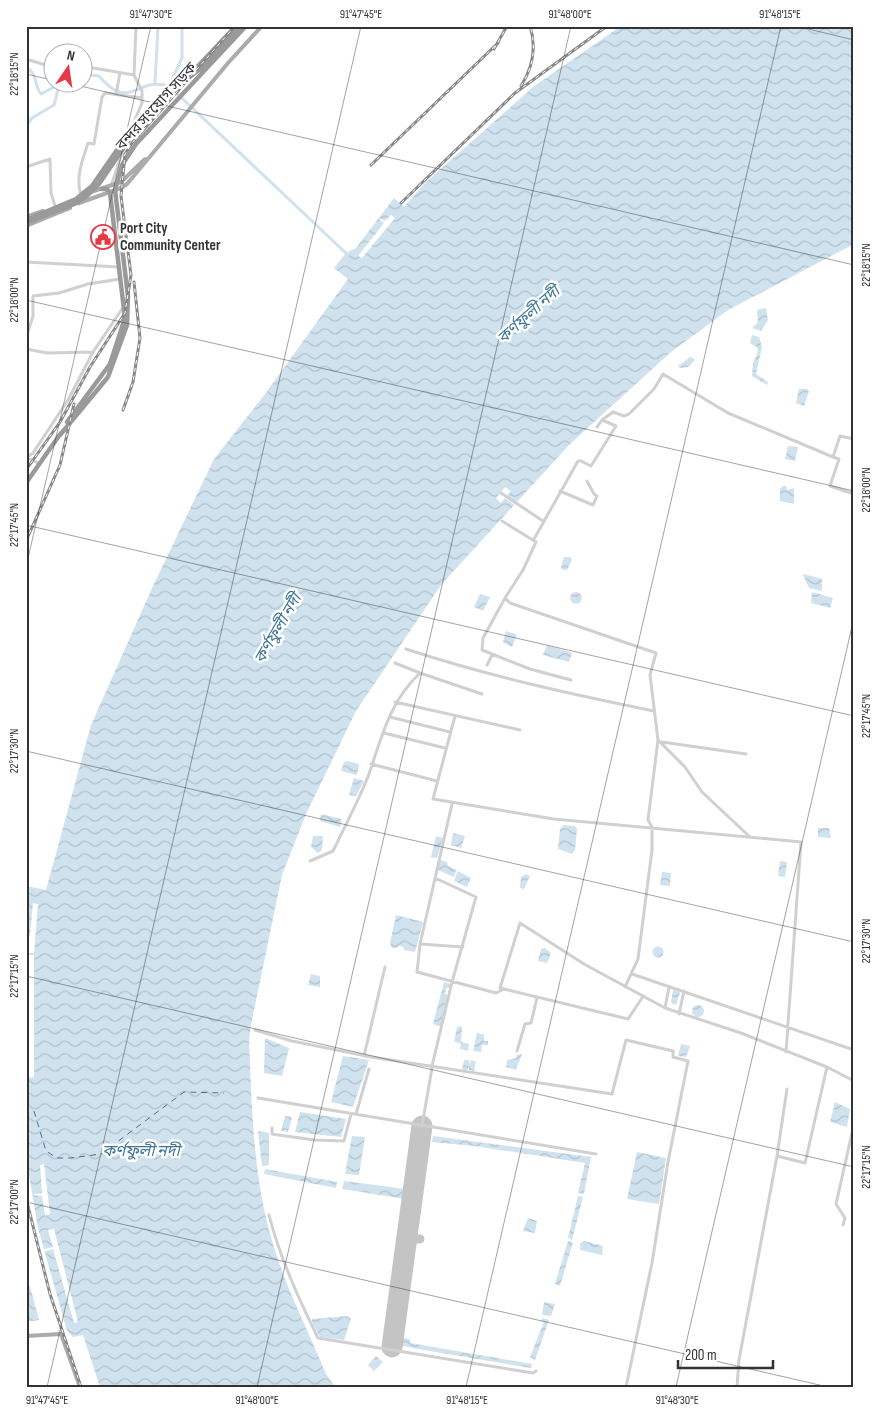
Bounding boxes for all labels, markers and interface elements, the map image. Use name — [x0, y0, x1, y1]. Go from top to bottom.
text: 91°47'30"E — [129, 7, 173, 22]
text: 91°47'45"E — [340, 7, 382, 22]
text: 91°48'00"E — [548, 7, 592, 22]
text: 91°48'15"E — [759, 7, 801, 22]
north arrow — [42, 42, 92, 92]
text: N — [65, 47, 76, 65]
text: 22°18'15"N — [7, 52, 22, 96]
street label: বন্দর সংযোগ সড়ক — [111, 58, 201, 155]
place label: Port City Community Center — [120, 219, 221, 255]
public building icon: Port City Community Center — [90, 224, 116, 250]
text: 22°18'15"N — [859, 243, 874, 287]
text: 22°18'00"N — [7, 277, 22, 323]
water label: কর্ণফুলী নদী — [493, 280, 566, 348]
text: 22°18'00"N — [859, 467, 874, 513]
text: 22°17'45"N — [7, 503, 22, 547]
water label: কর্ণফুলী নদী — [250, 588, 307, 667]
text: 22°17'45"N — [859, 694, 874, 738]
text: 22°17'30"N — [7, 729, 22, 773]
text: 22°17'30"N — [859, 919, 874, 963]
text: 22°17'15"N — [7, 954, 22, 998]
water label: কর্ণফুলী নদী — [102, 1141, 182, 1161]
text: 22°17'15"N — [859, 1145, 874, 1189]
text: 22°17'00"N — [7, 1179, 22, 1225]
scale bar — [678, 1338, 772, 1370]
text: 200 m — [685, 1346, 717, 1365]
text: 91°47'45"E — [26, 1393, 68, 1408]
text: 91°48'00"E — [235, 1393, 279, 1408]
text: 91°48'15"E — [446, 1393, 488, 1408]
text: 91°48'30"E — [655, 1393, 699, 1408]

